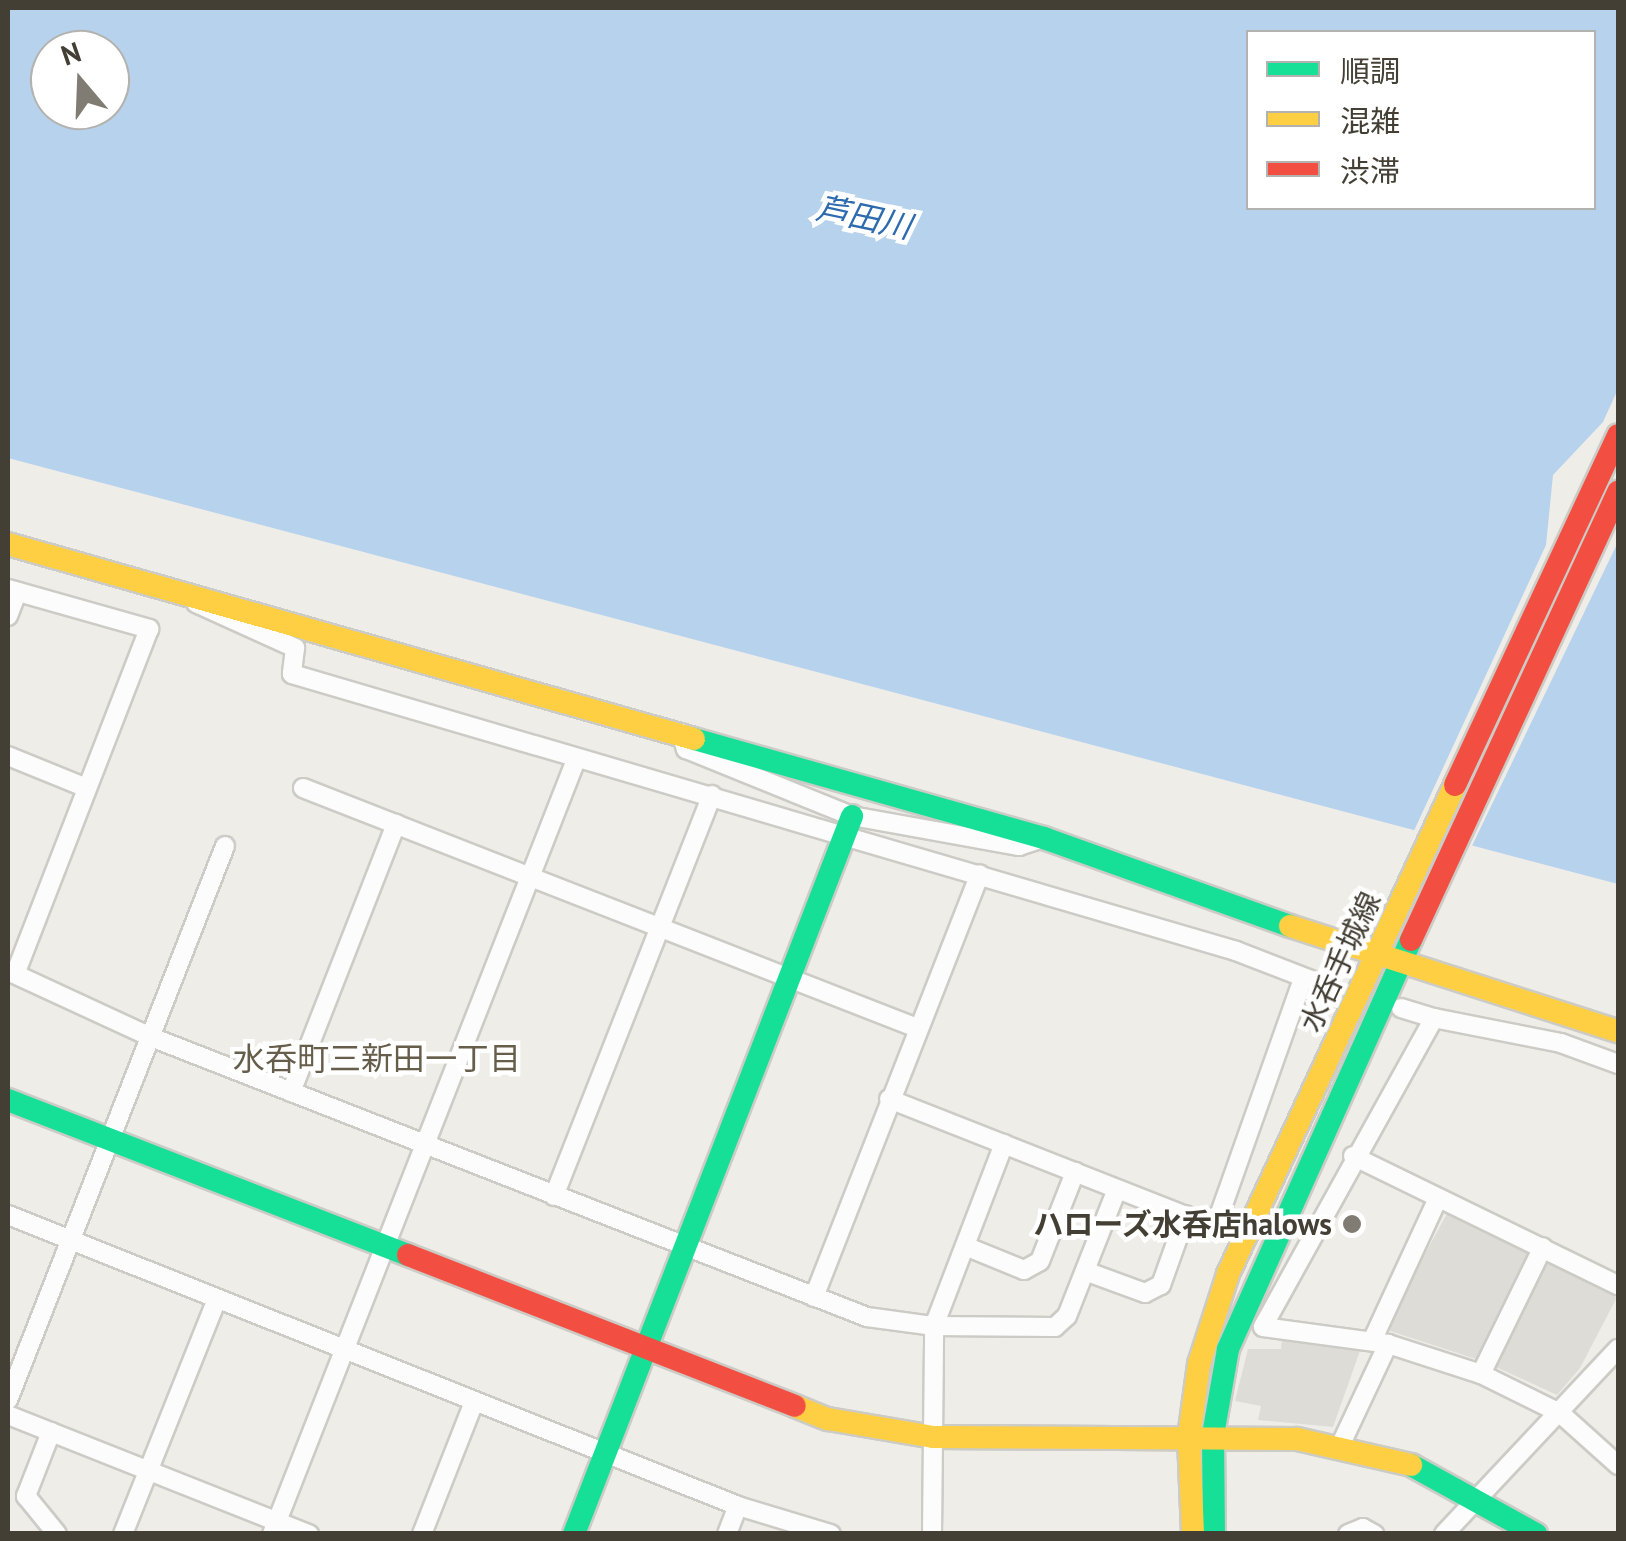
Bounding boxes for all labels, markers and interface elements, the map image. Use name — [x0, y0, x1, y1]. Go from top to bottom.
north arrow — [30, 30, 130, 130]
legend — [1246, 30, 1596, 210]
text: N — [56, 33, 85, 74]
text: 順調 — [1340, 51, 1400, 90]
text: 混雑 — [1340, 101, 1400, 140]
text: 渋滞 — [1340, 151, 1400, 190]
water label: 芦田川 — [813, 188, 915, 246]
street label: 水呑手城線 — [1292, 886, 1388, 1038]
district label: 水呑町三新田一丁目 — [233, 1039, 521, 1077]
place label: ハローズ水呑店halows — [1032, 1206, 1332, 1242]
marker: ハローズ水呑店halows — [1341, 1213, 1363, 1235]

